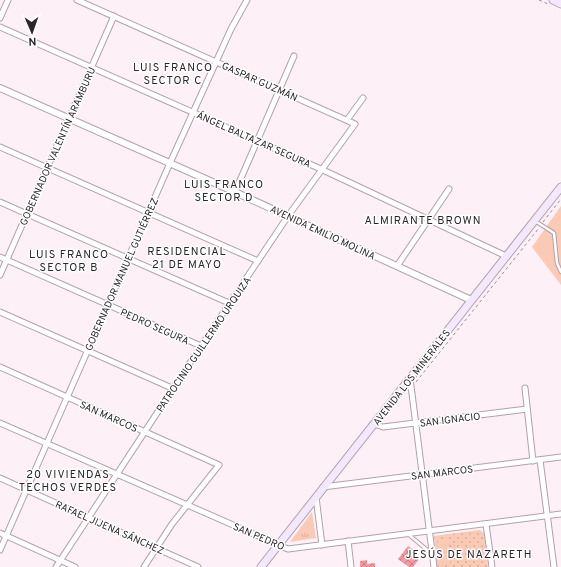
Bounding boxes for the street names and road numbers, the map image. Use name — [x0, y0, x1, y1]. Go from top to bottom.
street label: GASPAR GUZMÁN — [219, 60, 299, 105]
street label: GOBERNADOR VALENTÍN ARAMBURU — [17, 65, 99, 228]
street label: ÁNGEL BALTAZAR SEGURA — [194, 109, 313, 172]
street label: GOBERNADOR MANUEL GUTIÉRREZ — [83, 196, 162, 353]
street label: AVENIDA EMILIO MOLINA — [267, 203, 377, 264]
street label: PATROCINIO GUILLERMO URQUIZA — [154, 274, 255, 415]
street label: PEDRO SEGURA — [118, 306, 191, 348]
street label: AVENIDA LOS MINERALES — [371, 327, 454, 429]
street label: SAN MARCOS — [77, 399, 139, 436]
street label: SAN IGNACIO — [419, 410, 481, 431]
street label: SAN MARCOS — [410, 463, 474, 484]
street label: RAFAEL JIJENA SÁNCHEZ — [53, 498, 166, 558]
street label: SAN PEDRO — [231, 521, 286, 554]

